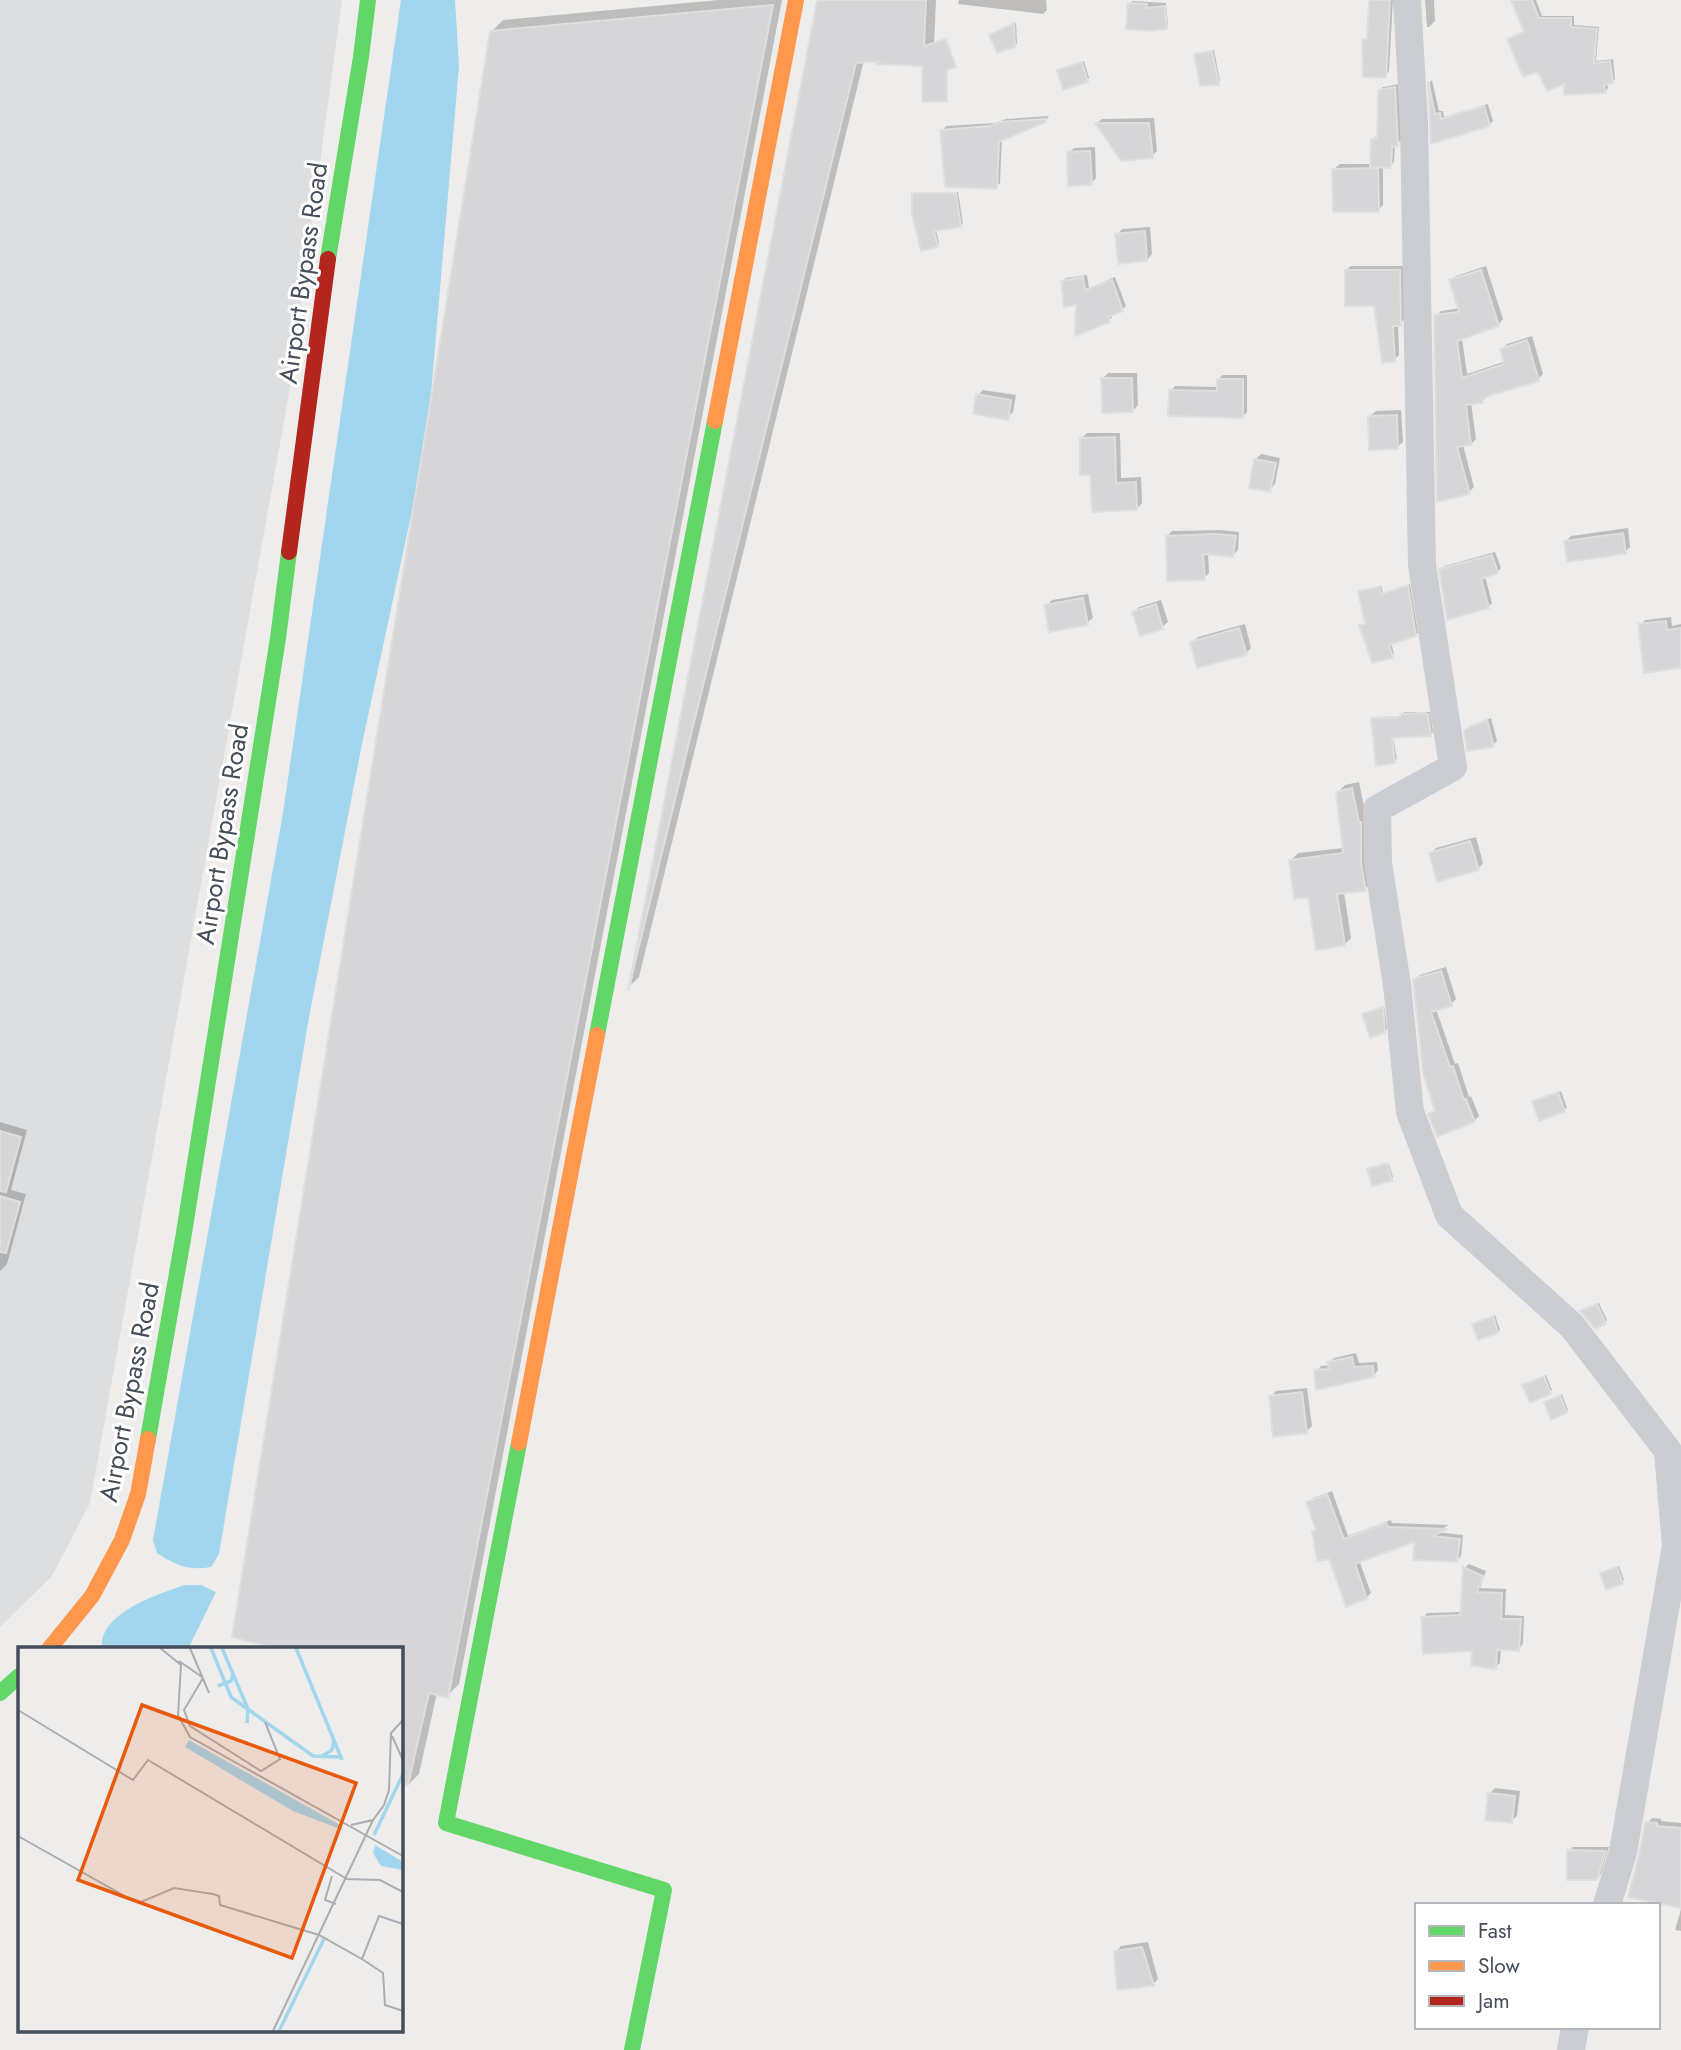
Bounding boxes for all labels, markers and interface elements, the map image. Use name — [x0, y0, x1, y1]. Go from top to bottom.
street label: Airport Bypass Road — [269, 160, 337, 386]
street label: Airport Bypass Road — [186, 721, 258, 947]
street label: Airport Bypass Road — [89, 1279, 169, 1505]
inset map — [18, 1647, 402, 2032]
legend — [1415, 1903, 1660, 2029]
text: Fast — [1478, 1916, 1511, 1946]
text: Slow — [1478, 1951, 1520, 1981]
text: Jam — [1475, 1986, 1510, 2016]

